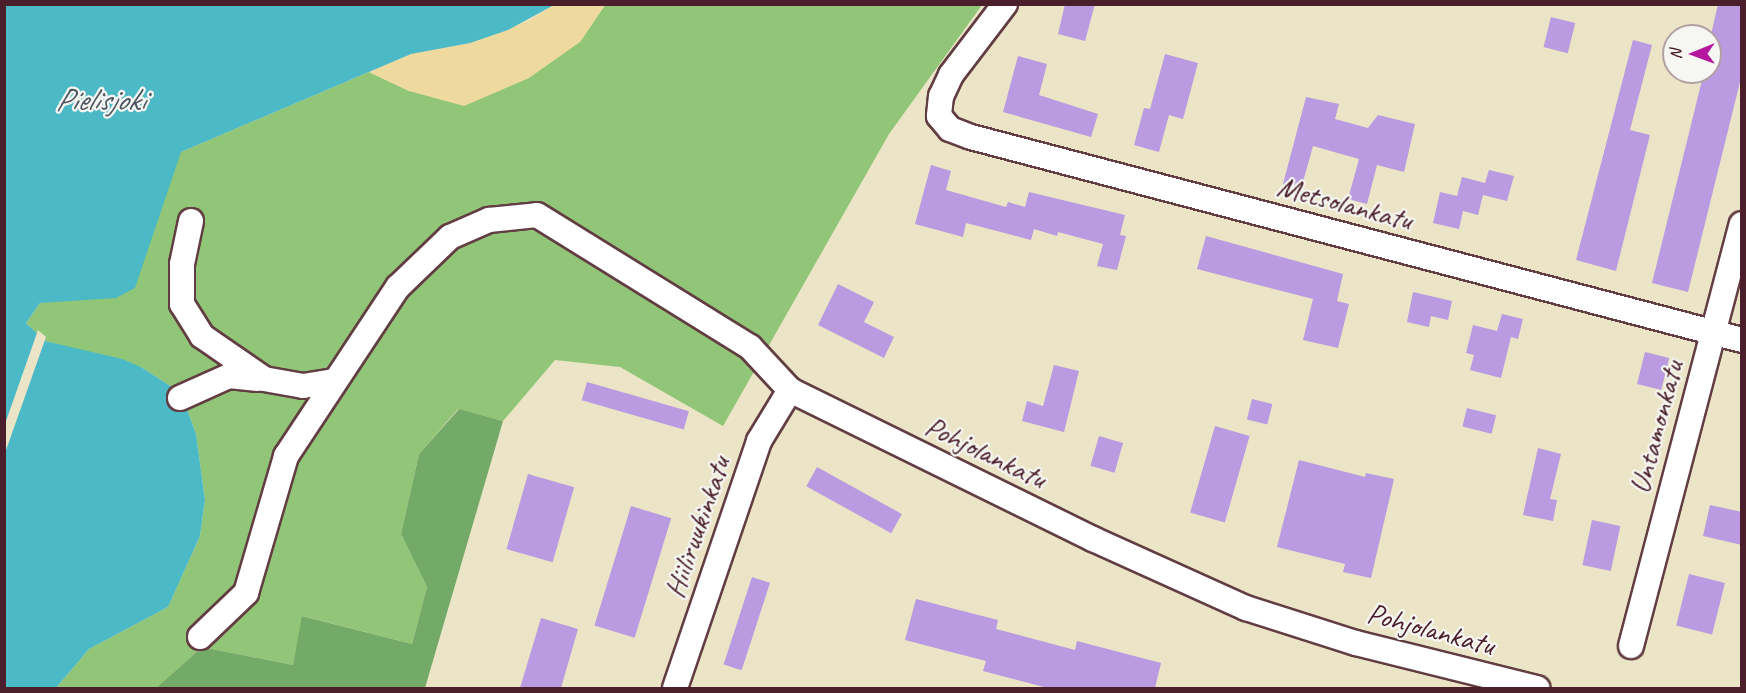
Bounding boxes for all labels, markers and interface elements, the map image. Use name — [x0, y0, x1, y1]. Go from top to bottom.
north arrow — [1662, 24, 1722, 84]
text: N — [1666, 49, 1686, 59]
water label: Pielisjoki — [55, 81, 145, 119]
street label: Metsolankatu — [1274, 168, 1416, 238]
street label: Untamonkatu — [1621, 357, 1691, 497]
street label: Pohjolankatu — [920, 407, 1052, 497]
street label: Hiiliruukinkatu — [656, 452, 738, 602]
street label: Pohjolankatu — [1363, 595, 1499, 663]

